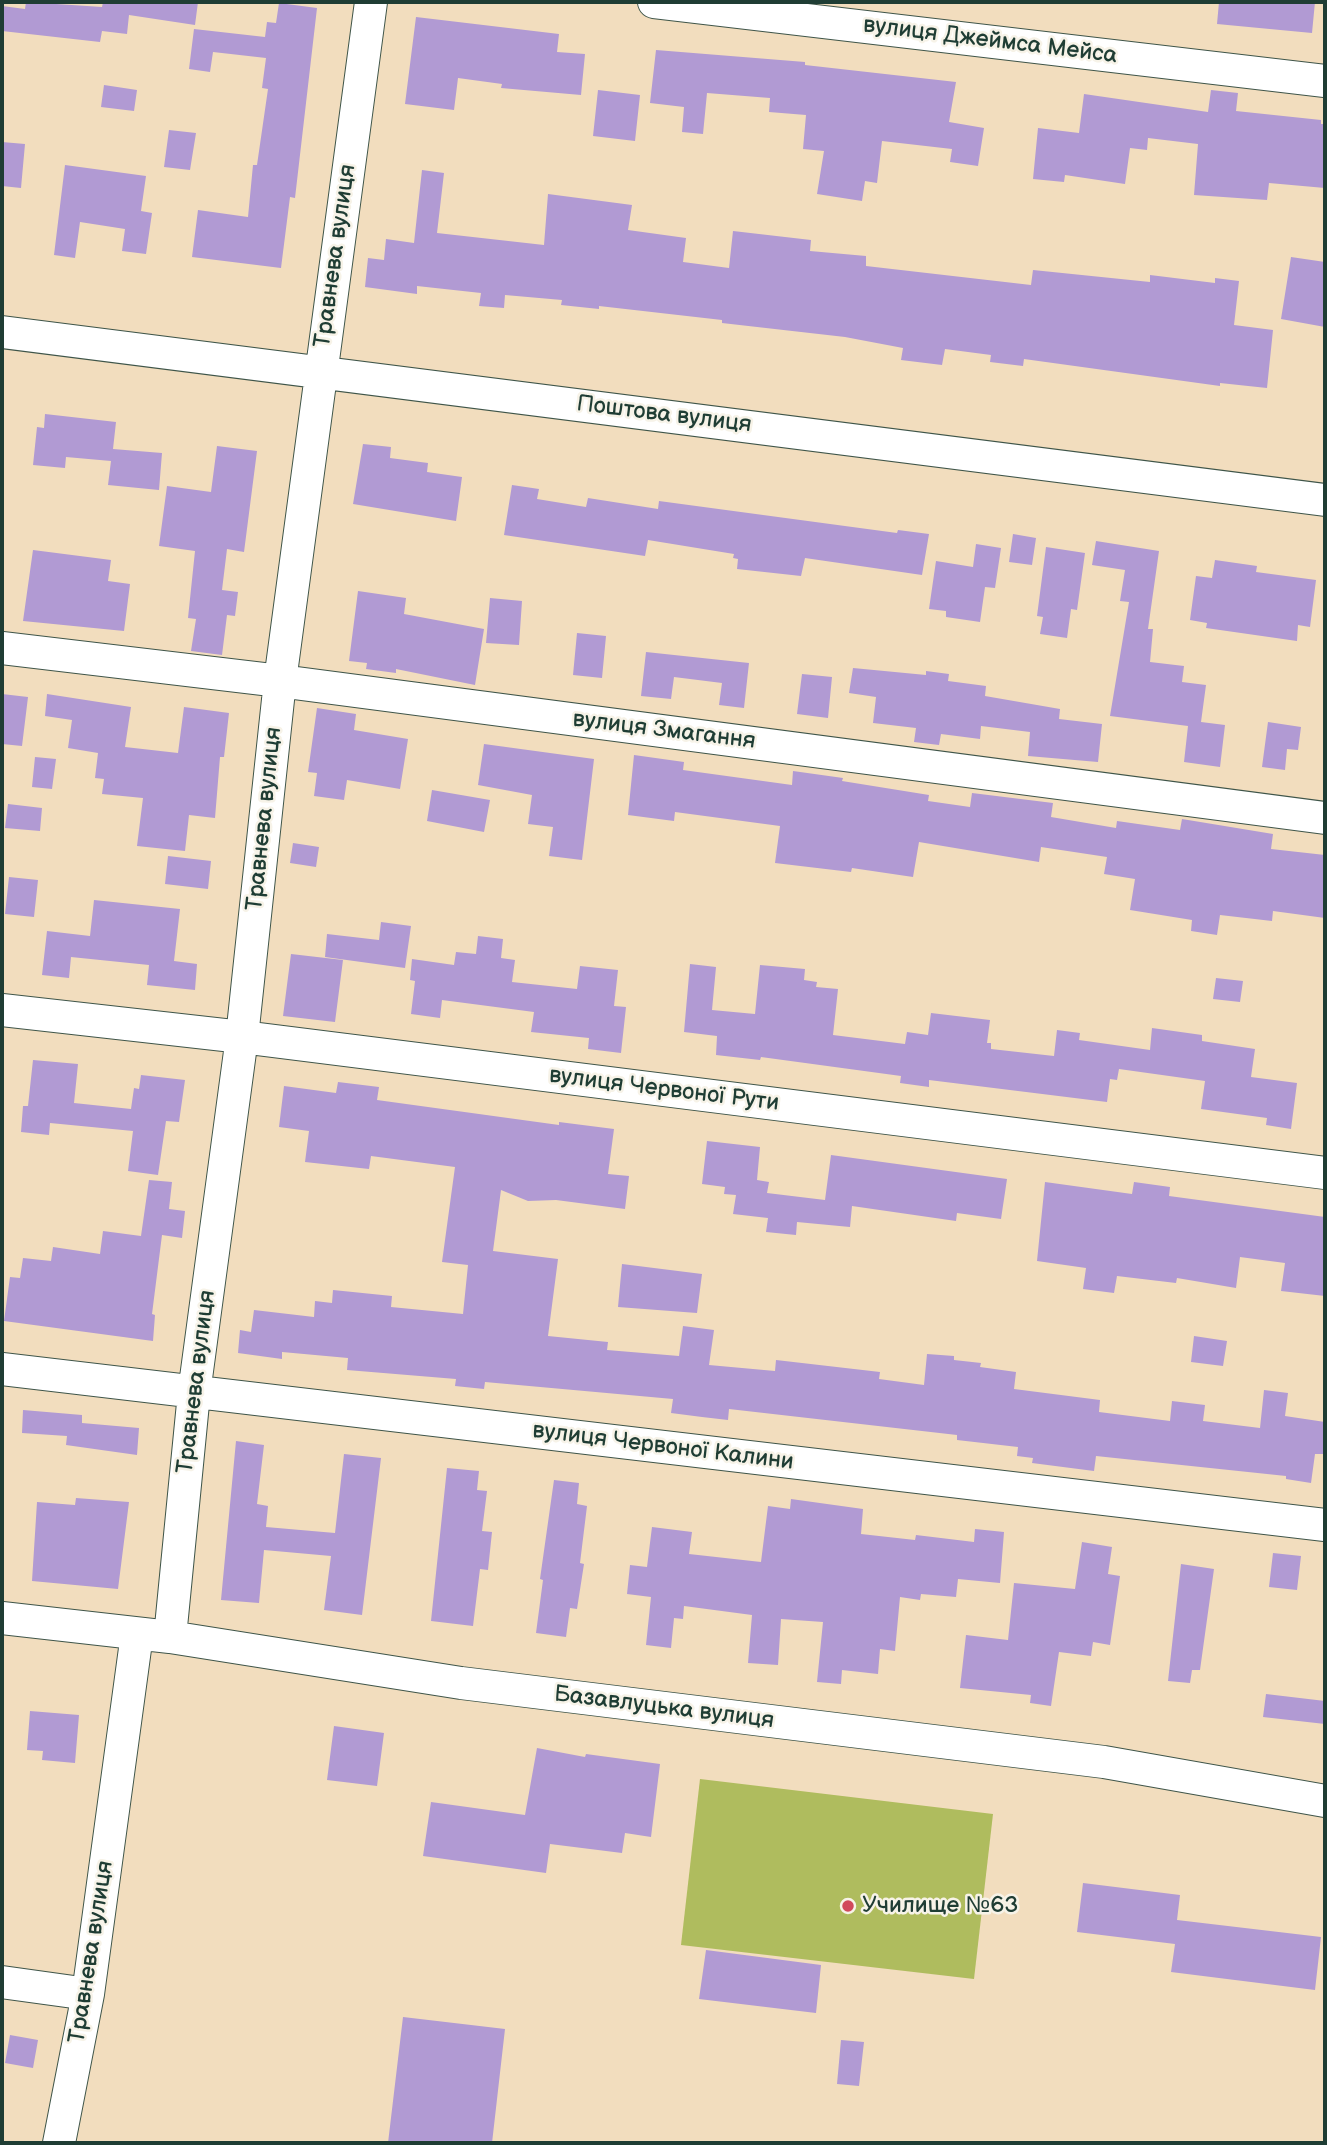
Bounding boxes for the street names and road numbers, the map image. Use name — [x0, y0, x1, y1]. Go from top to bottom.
street label: вулиця Джеймса Мейса — [861, 12, 1119, 70]
street label: Травнева вулиця — [309, 163, 363, 349]
street label: Поштова вулиця — [575, 391, 753, 439]
street label: вулиця Змагання — [571, 706, 757, 756]
street label: Травнева вулиця — [242, 726, 288, 912]
street label: вулиця Червоної Рути — [547, 1062, 781, 1118]
street label: Травнева вулиця — [172, 1289, 222, 1475]
street label: вулиця Червоної Калини — [531, 1417, 795, 1477]
street label: Базавлуцька вулиця — [552, 1681, 776, 1735]
street label: Травнева вулиця — [64, 1859, 120, 2045]

